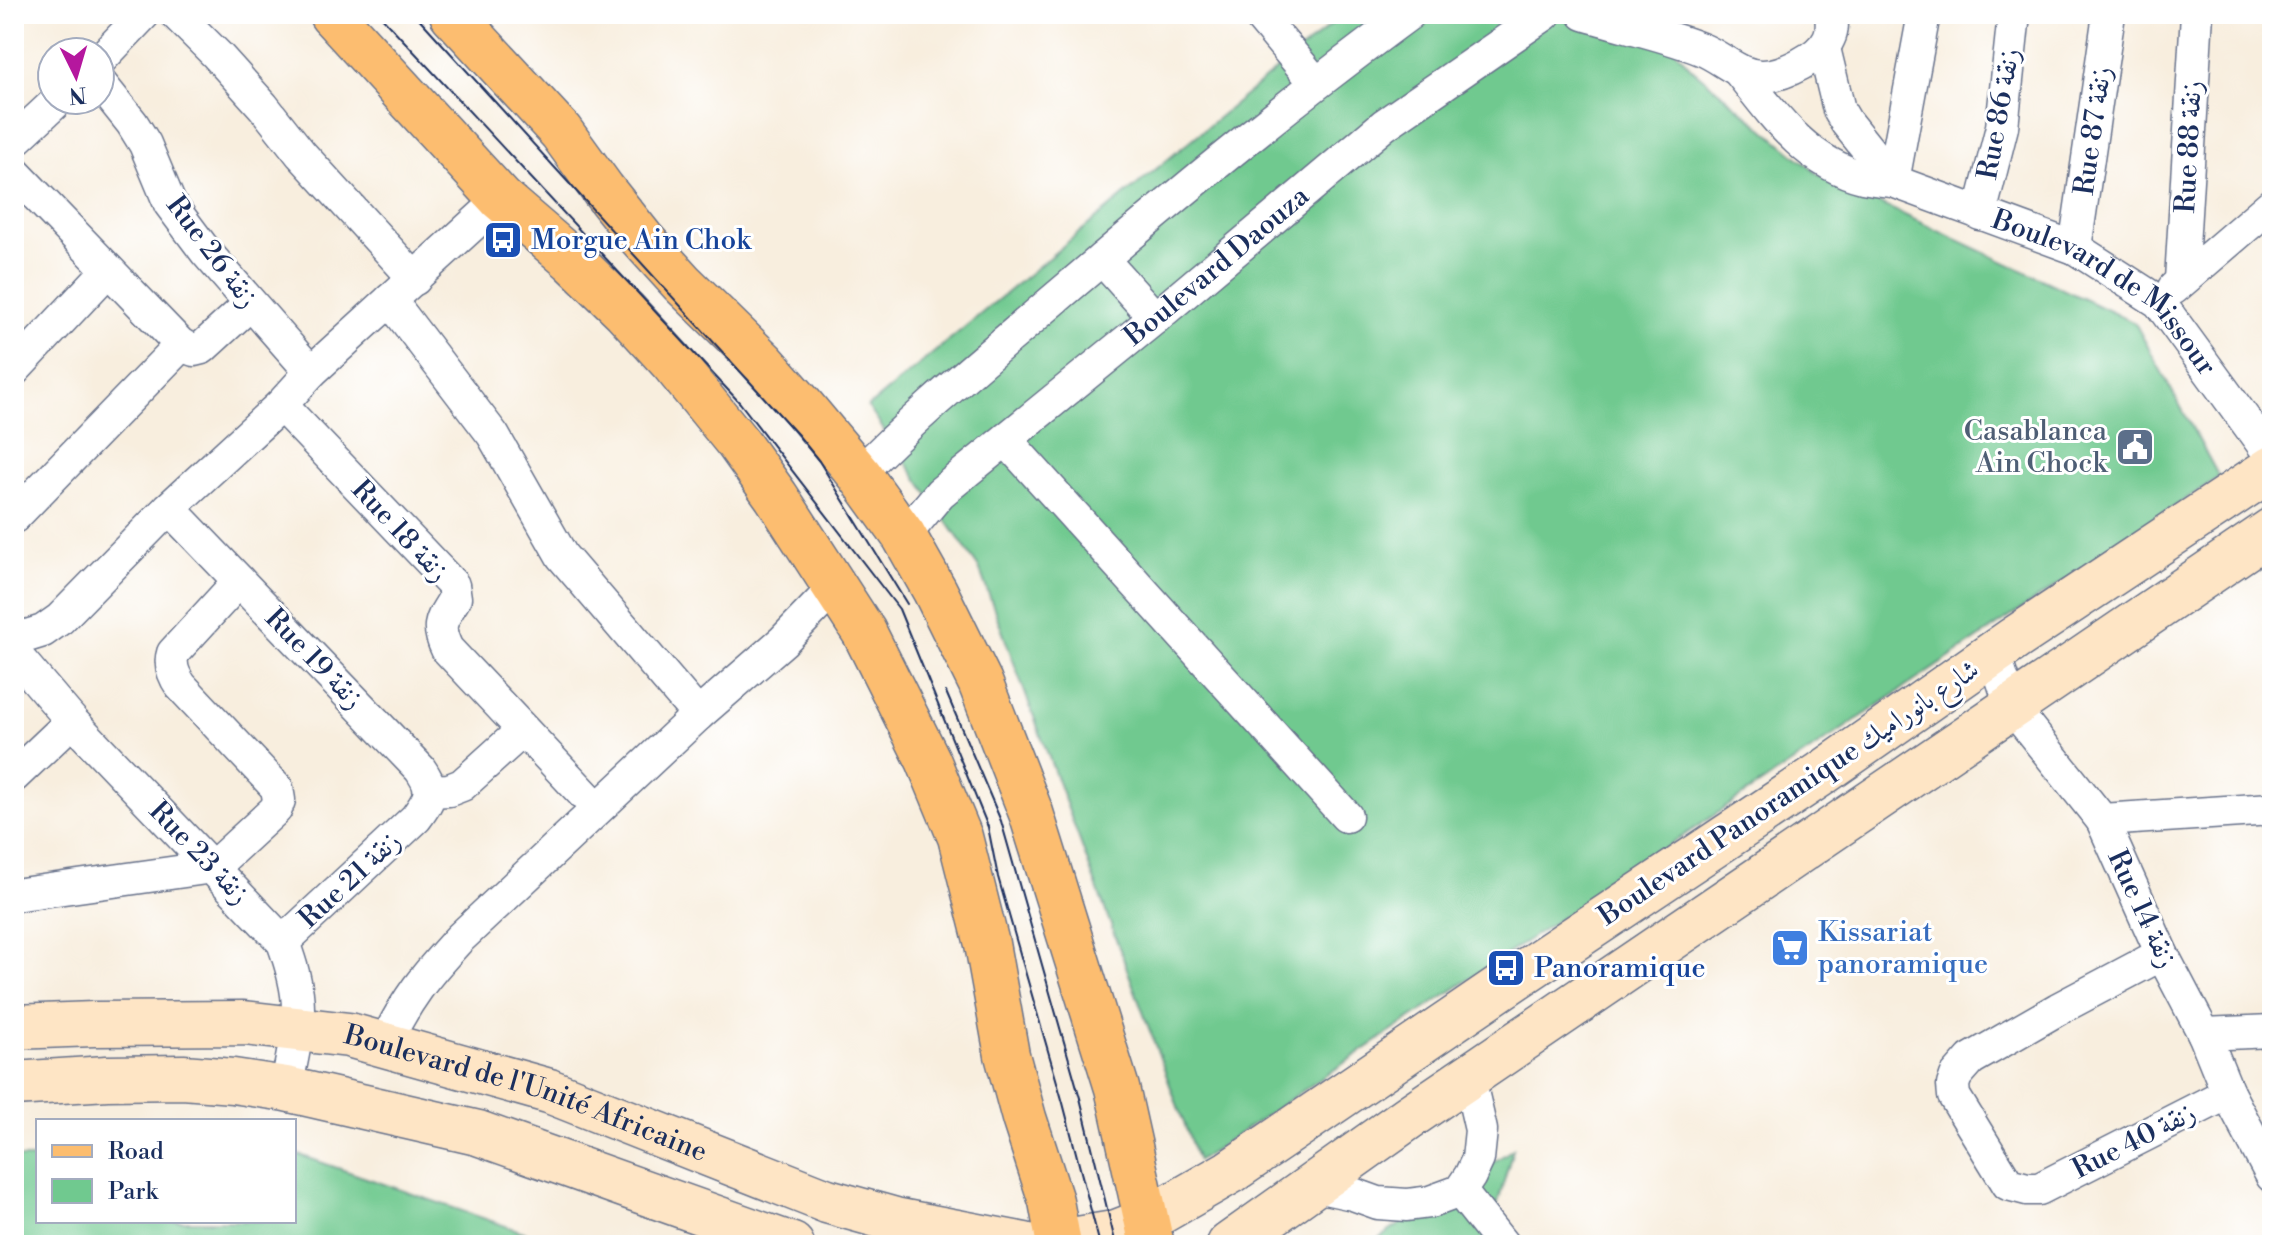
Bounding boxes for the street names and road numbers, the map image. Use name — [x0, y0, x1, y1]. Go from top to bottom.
street label: Rue 86 زنقة — [1970, 46, 2028, 182]
street label: Rue 87 زنقة — [2067, 64, 2119, 198]
street label: Rue 88 زنقة — [2168, 80, 2210, 214]
street label: Boulevard Daouza — [1116, 178, 1317, 354]
street label: Rue 26 زنقة — [158, 189, 266, 315]
street label: Boulevard de Missour — [1986, 201, 2224, 382]
street label: Rue 18 زنقة — [344, 472, 456, 590]
street label: Rue 19 زنقة — [257, 601, 371, 717]
street label: Boulevard Panoramique شارع بانوراميك — [1591, 652, 1989, 939]
street label: Rue 23 زنقة — [141, 794, 257, 912]
street label: Rue 21 زنقة — [292, 824, 408, 936]
street label: Rue 14 زنقة — [2099, 844, 2185, 974]
street label: Boulevard de l'Unité Africaine — [339, 1017, 712, 1169]
street label: Rue 40 زنقة — [2066, 1095, 2202, 1187]

